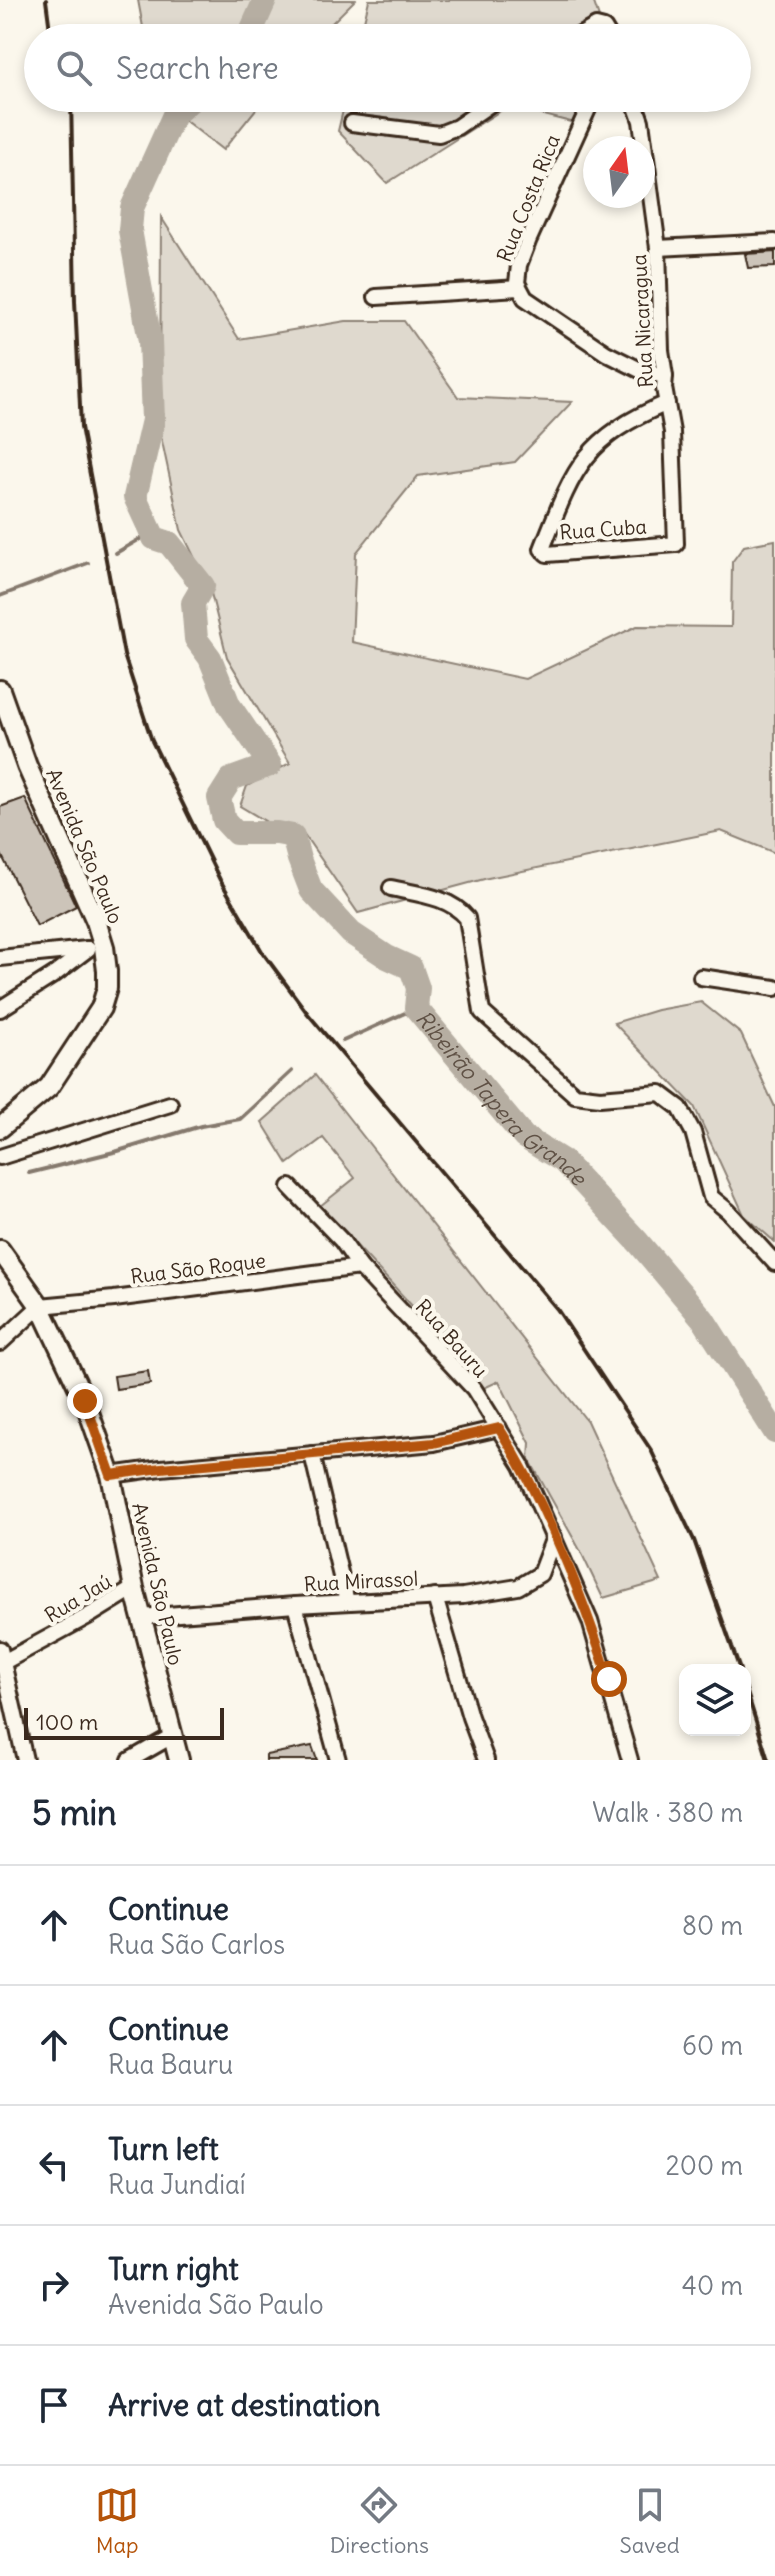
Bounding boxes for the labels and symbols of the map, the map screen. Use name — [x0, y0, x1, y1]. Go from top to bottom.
street label: Rua Costa Rica — [491, 131, 565, 265]
north arrow — [583, 136, 655, 208]
street label: Rua Nicaragua — [626, 254, 658, 388]
street label: Rua Cuba — [559, 513, 647, 545]
street label: Avenida São Paulo — [41, 765, 129, 927]
water label: Ribeirão Tapera Grande — [410, 1005, 594, 1193]
street label: Rua São Roque — [129, 1247, 267, 1289]
street label: Rua Bauru — [410, 1294, 494, 1382]
route end — [67, 1383, 103, 1419]
street label: Avenida São Paulo — [127, 1500, 189, 1668]
street label: Rua Mirassol — [303, 1566, 419, 1596]
street label: Rua Jaú — [40, 1568, 116, 1628]
route start — [591, 1661, 627, 1697]
scale bar — [24, 1704, 224, 1740]

